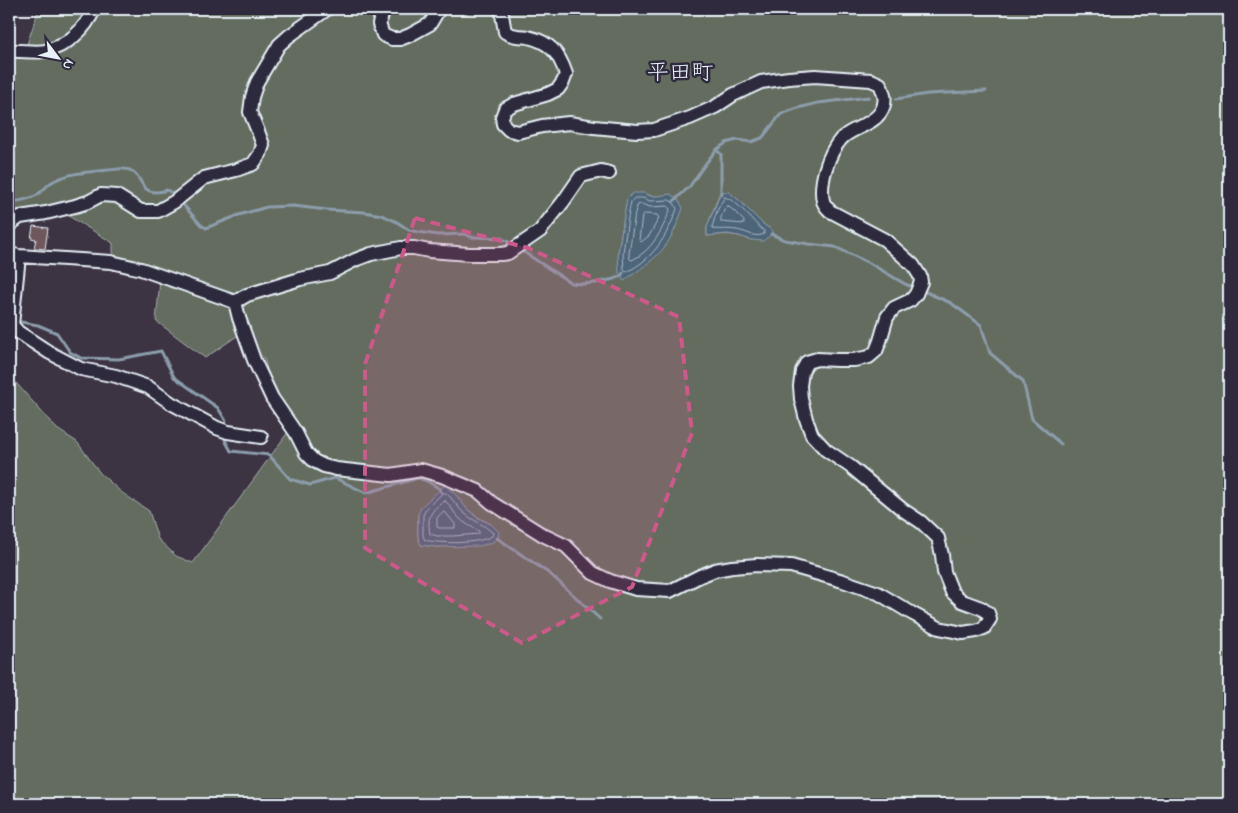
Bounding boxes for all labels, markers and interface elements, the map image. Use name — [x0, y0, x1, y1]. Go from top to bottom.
north arrow — [32, 32, 82, 82]
text: N — [56, 55, 79, 74]
district label: 平田町 — [647, 58, 713, 90]

